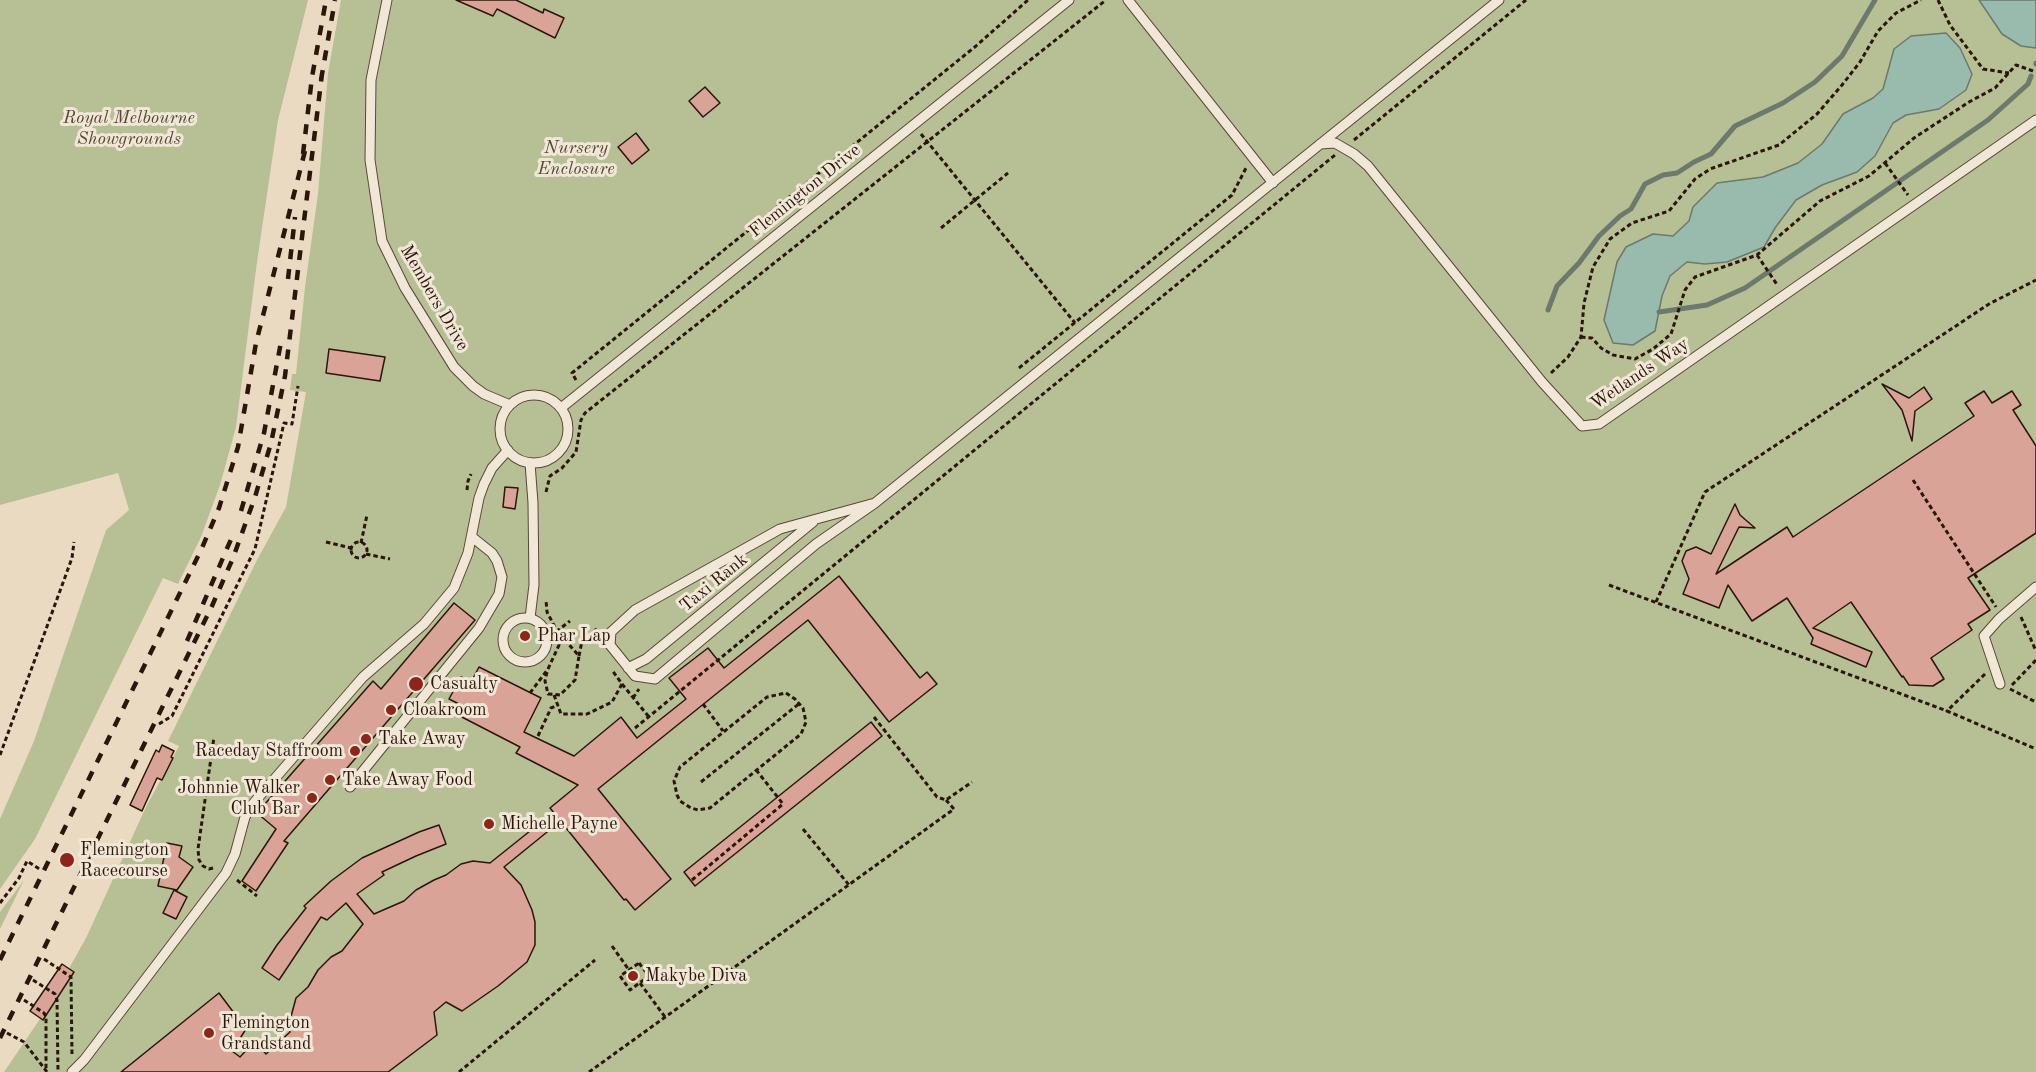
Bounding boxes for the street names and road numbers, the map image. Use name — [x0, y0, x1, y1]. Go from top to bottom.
street label: Flemington Drive — [745, 139, 865, 243]
street label: Members Drive — [395, 241, 473, 355]
street label: Wetlands Way — [1587, 333, 1693, 415]
street label: Taxi Rank — [676, 549, 752, 617]

